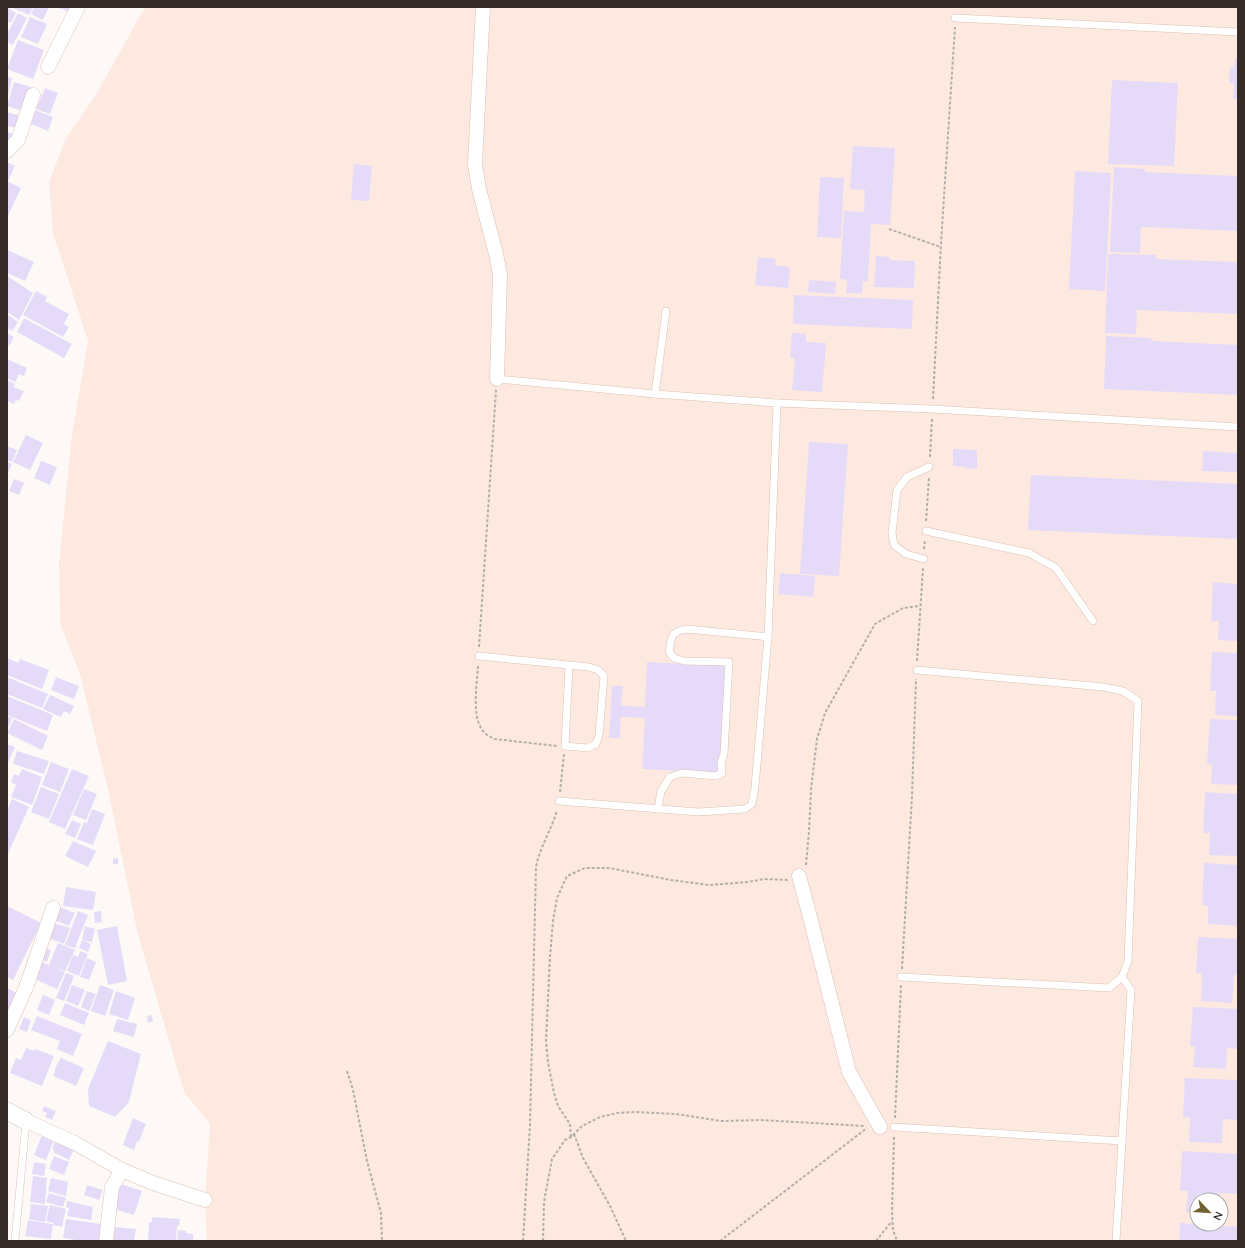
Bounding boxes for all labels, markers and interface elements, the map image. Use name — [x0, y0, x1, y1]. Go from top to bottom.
north arrow — [1189, 1192, 1229, 1232]
text: N — [1210, 1210, 1226, 1223]

